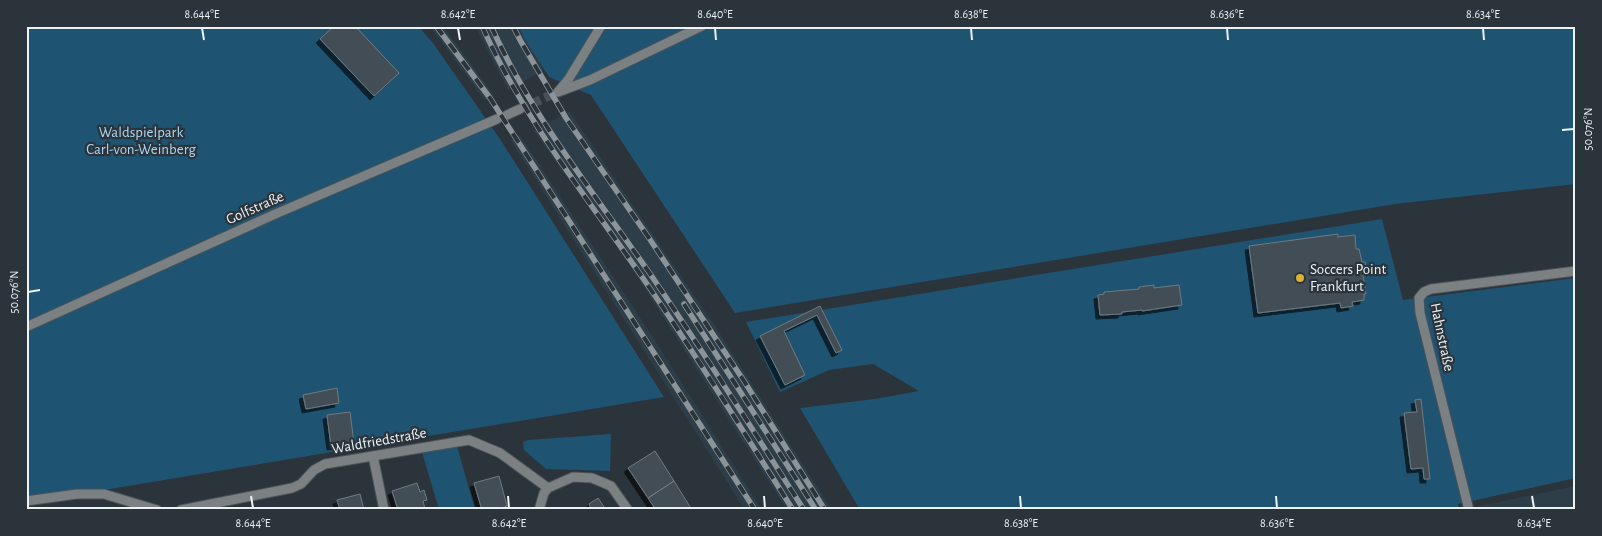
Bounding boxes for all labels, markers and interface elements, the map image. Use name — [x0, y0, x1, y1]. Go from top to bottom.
text: 8.644°E — [185, 8, 220, 20]
text: 8.642°E — [441, 8, 476, 20]
text: 8.640°E — [697, 8, 733, 20]
text: 8.638°E — [954, 8, 988, 20]
text: 8.636°E — [1210, 8, 1244, 20]
text: 8.634°E — [1466, 8, 1500, 20]
text: 50.076°N — [1582, 108, 1594, 150]
park label: Waldspielpark Carl-von-Weinberg — [86, 125, 196, 157]
street label: Golfstraße — [224, 189, 286, 227]
place label: Soccers Point Frankfurt — [1310, 262, 1386, 294]
text: 50.076°N — [8, 271, 20, 313]
marker: Soccers Point Frankfurt — [1294, 272, 1306, 284]
street label: Hahnstraße — [1427, 301, 1457, 373]
street label: Waldfriedstraße — [330, 425, 428, 457]
text: 8.644°E — [236, 517, 271, 529]
text: 8.642°E — [492, 517, 527, 529]
text: 8.640°E — [747, 517, 783, 529]
text: 8.638°E — [1004, 517, 1038, 529]
text: 8.636°E — [1260, 517, 1294, 529]
text: 8.634°E — [1517, 517, 1551, 529]

